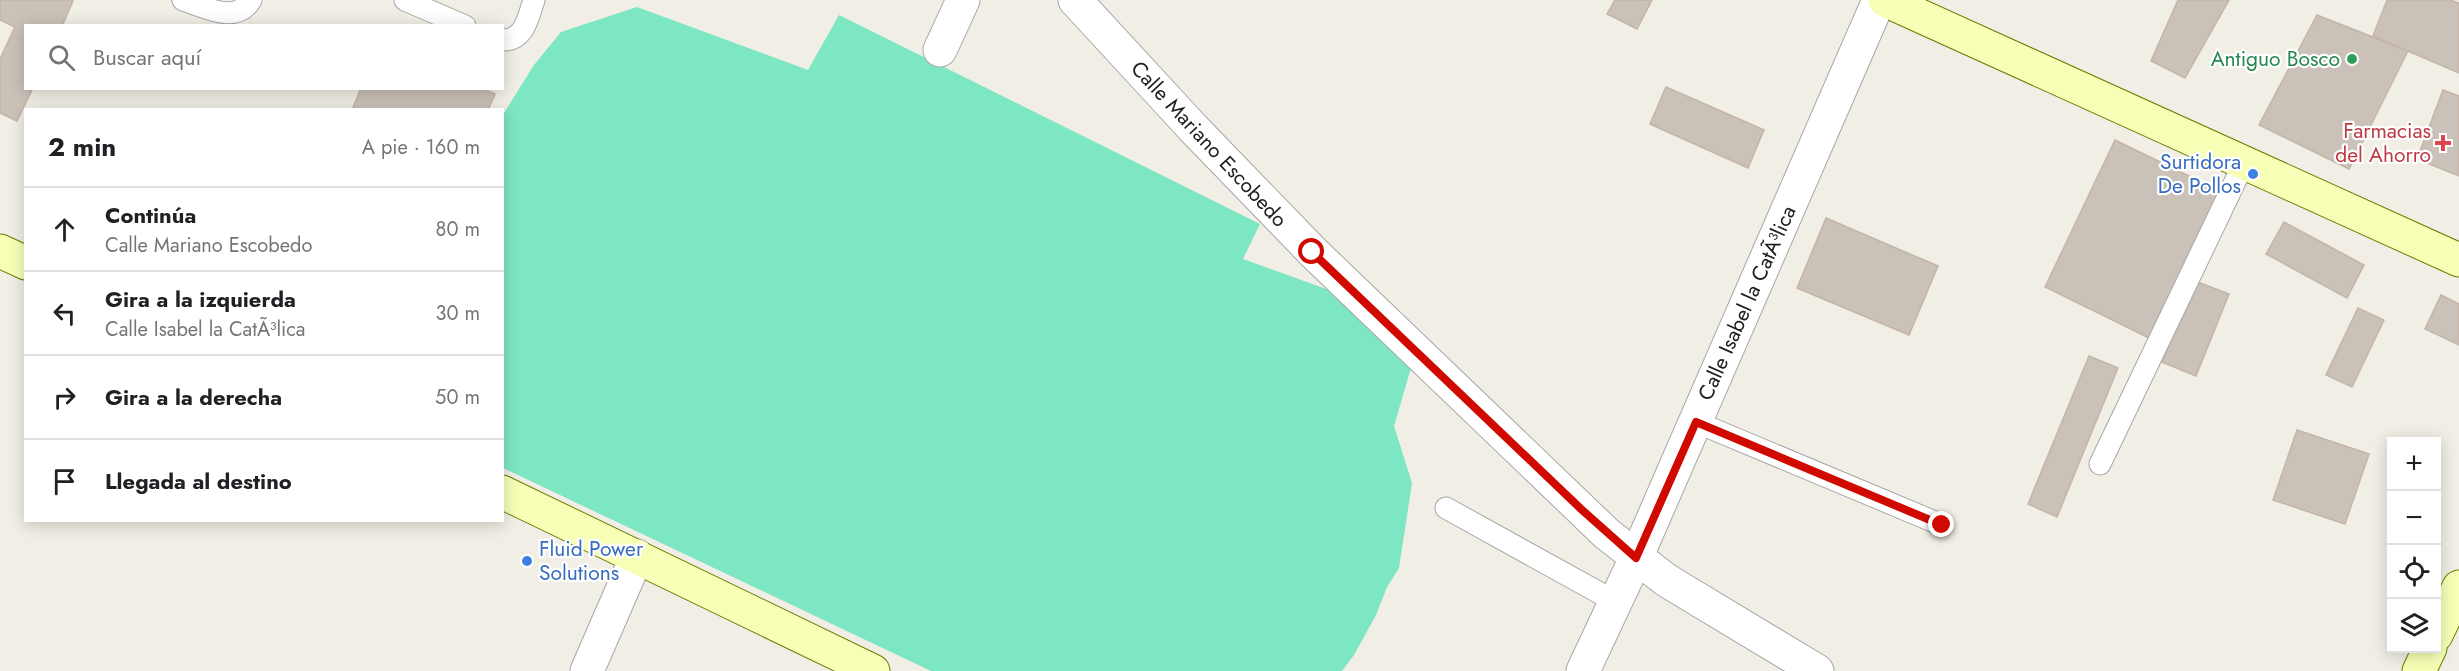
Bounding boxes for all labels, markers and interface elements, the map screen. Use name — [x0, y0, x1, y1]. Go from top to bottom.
search box — [24, 24, 504, 90]
icon: search — [45, 41, 78, 74]
text: Buscar aquí — [93, 41, 201, 73]
place label: Antiguo Bosco — [2211, 44, 2340, 74]
marker: Antiguo Bosco — [2345, 52, 2359, 66]
street label: Calle Mariano Escobedo — [1124, 54, 1294, 234]
place label: Farmacias del Ahorro — [2335, 116, 2431, 170]
text: 2 min — [48, 128, 116, 166]
text: A pie · 160 m — [362, 133, 480, 162]
marker: Farmacias del Ahorro — [2436, 136, 2450, 150]
place label: Surtidora De Pollos — [2158, 147, 2241, 201]
marker: Surtidora De Pollos — [2246, 167, 2260, 181]
text: Continúa — [105, 199, 196, 231]
street label: Calle Isabel la CatÃ³lica — [1690, 201, 1804, 405]
icon: ahead — [48, 213, 81, 246]
text: 80 m — [435, 215, 480, 244]
text: Calle Mariano Escobedo — [105, 231, 312, 260]
route start — [1298, 238, 1324, 264]
text: Gira a la izquierda — [105, 283, 296, 315]
icon: left — [48, 297, 81, 330]
text: 30 m — [435, 299, 480, 328]
text: Calle Isabel la CatÃ³lica — [105, 315, 305, 344]
icon: right — [48, 381, 81, 414]
text: Gira a la derecha — [105, 381, 282, 413]
text: 50 m — [435, 383, 480, 412]
map controls — [2387, 437, 2441, 653]
button: + — [2387, 437, 2441, 491]
icon: arrive — [48, 465, 81, 498]
text: Llegada al destino — [105, 465, 292, 497]
button: − — [2387, 491, 2441, 545]
route end — [1928, 511, 1954, 537]
place label: Fluid Power Solutions — [539, 534, 644, 588]
button: locate — [2387, 545, 2441, 599]
marker: Fluid Power Solutions — [520, 554, 534, 568]
button: layers — [2387, 599, 2441, 653]

